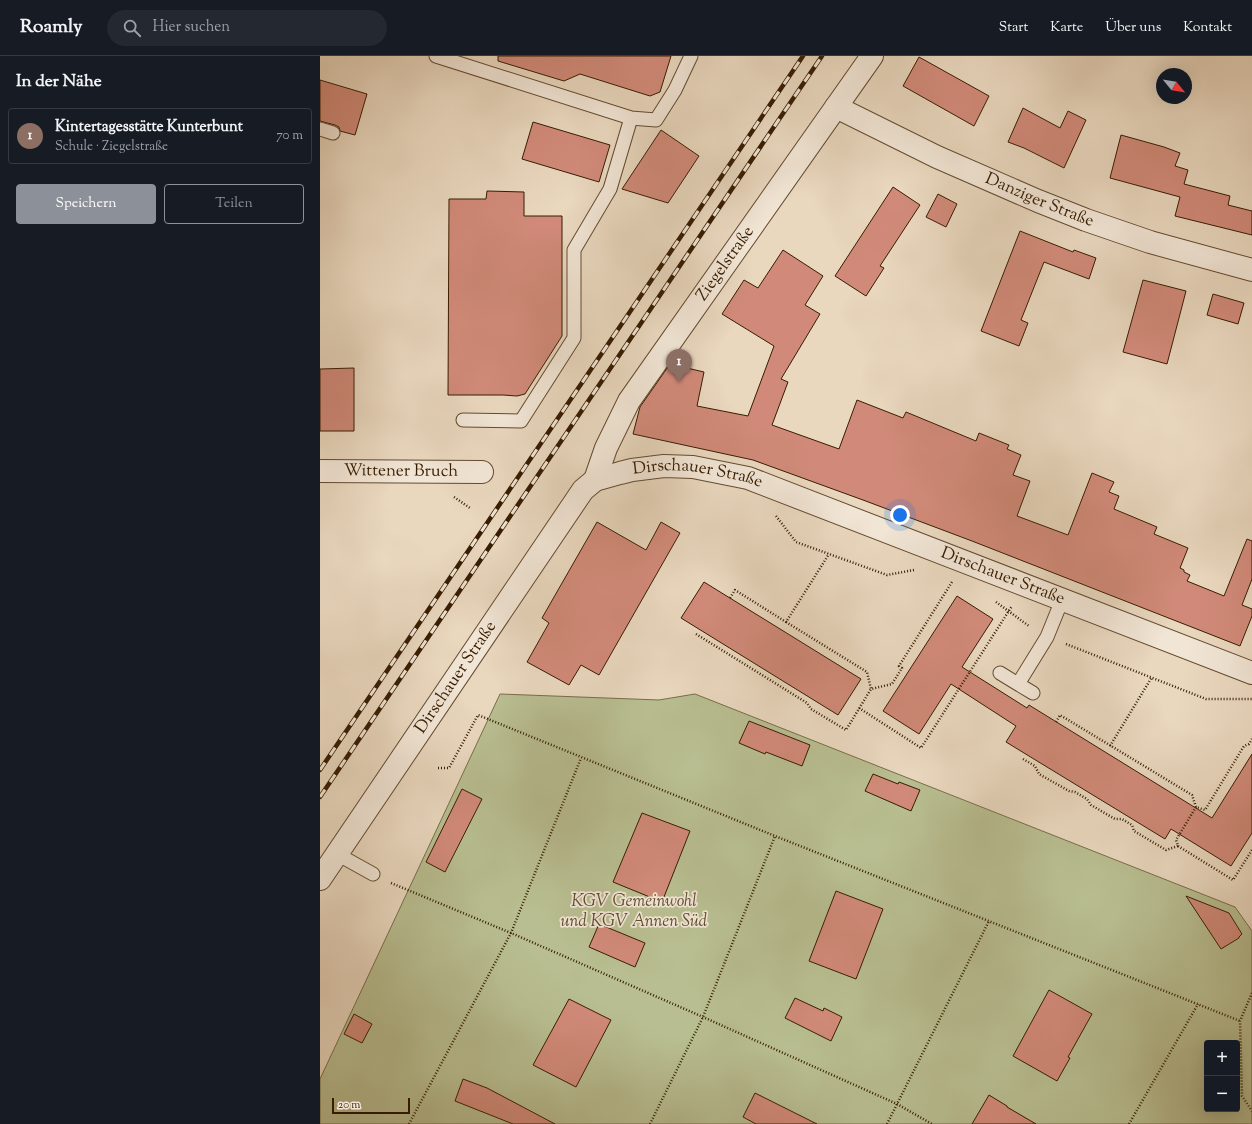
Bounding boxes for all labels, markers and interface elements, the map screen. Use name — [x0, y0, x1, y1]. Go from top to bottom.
search box — [107, 10, 387, 46]
text: Roamly — [20, 14, 83, 41]
icon: search — [121, 17, 143, 39]
text: Hier suchen — [153, 17, 230, 38]
text: Start — [999, 18, 1028, 38]
text: Karte — [1050, 18, 1083, 38]
text: Über uns — [1105, 18, 1161, 38]
text: Kontakt — [1183, 18, 1232, 38]
north arrow — [1156, 68, 1192, 104]
text: In der Nähe — [16, 70, 102, 94]
text: Kintertagesstätte Kunterbunt — [55, 117, 243, 138]
text: 1 — [28, 127, 32, 145]
text: 70 m — [276, 127, 303, 145]
text: Schule · Ziegelstraße — [55, 138, 168, 156]
street label: Danziger Straße — [981, 167, 1097, 234]
button: Speichern — [16, 184, 156, 224]
button: Teilen — [164, 184, 304, 224]
street label: Ziegelstraße — [691, 221, 760, 306]
pin: 1 — [666, 349, 692, 382]
street label: Dirschauer Straße — [631, 454, 766, 495]
street label: Wittener Bruch — [344, 459, 458, 484]
your location — [890, 505, 910, 525]
street label: Dirschauer Straße — [937, 542, 1068, 611]
street label: Dirschauer Straße — [409, 617, 503, 739]
park label: KGV Gemeinwohl und KGV Annen Süd — [561, 890, 708, 934]
map controls — [1204, 1040, 1240, 1112]
button: + — [1204, 1040, 1240, 1076]
button: − — [1204, 1076, 1240, 1112]
scale bar — [332, 1096, 410, 1115]
text: 20 m — [338, 1097, 360, 1113]

